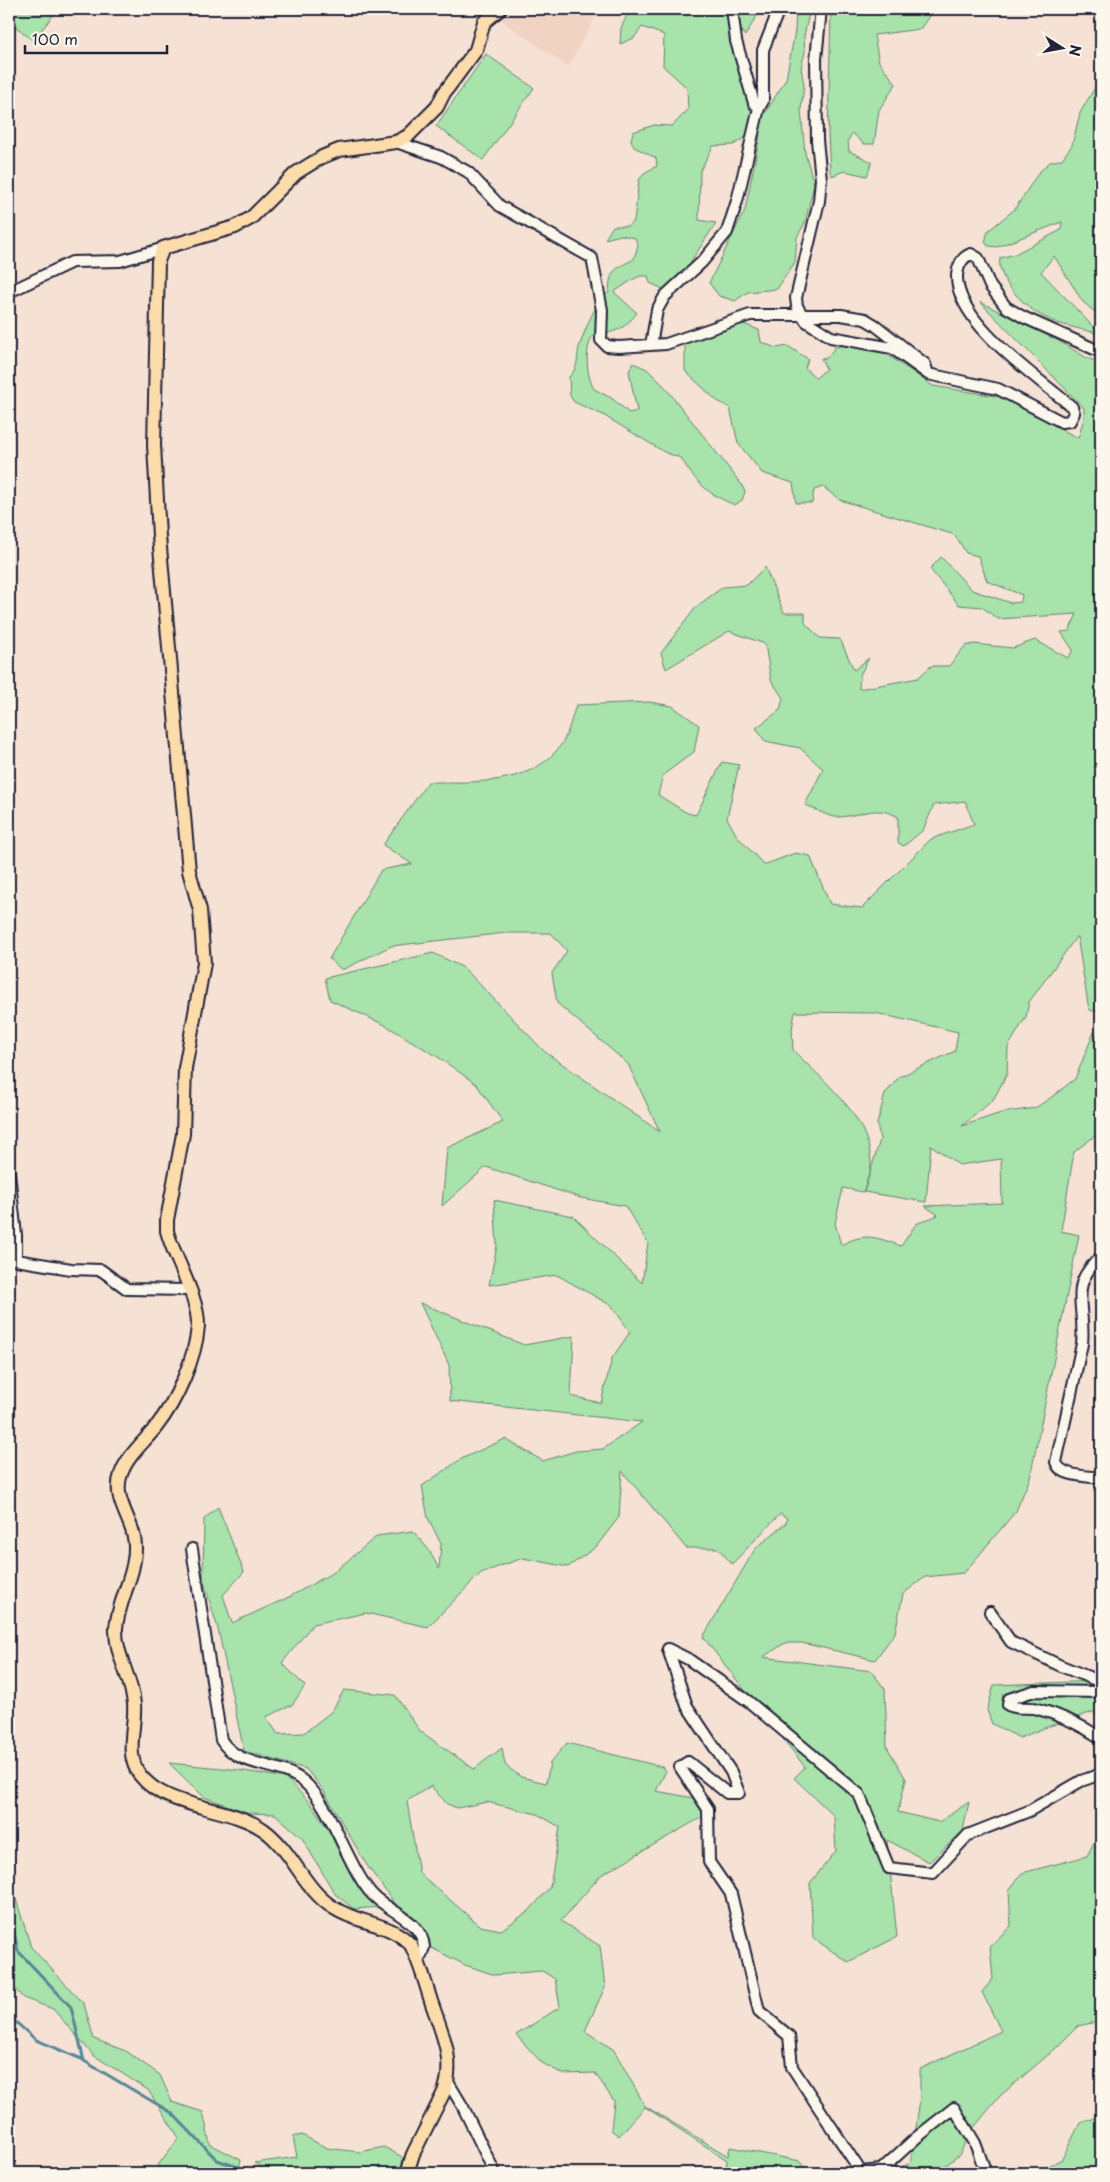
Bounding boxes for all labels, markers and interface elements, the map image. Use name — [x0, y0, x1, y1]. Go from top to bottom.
scale bar — [25, 22, 168, 54]
north arrow — [1038, 22, 1088, 72]
text: 100 m — [32, 27, 78, 50]
text: N — [1064, 43, 1087, 58]

